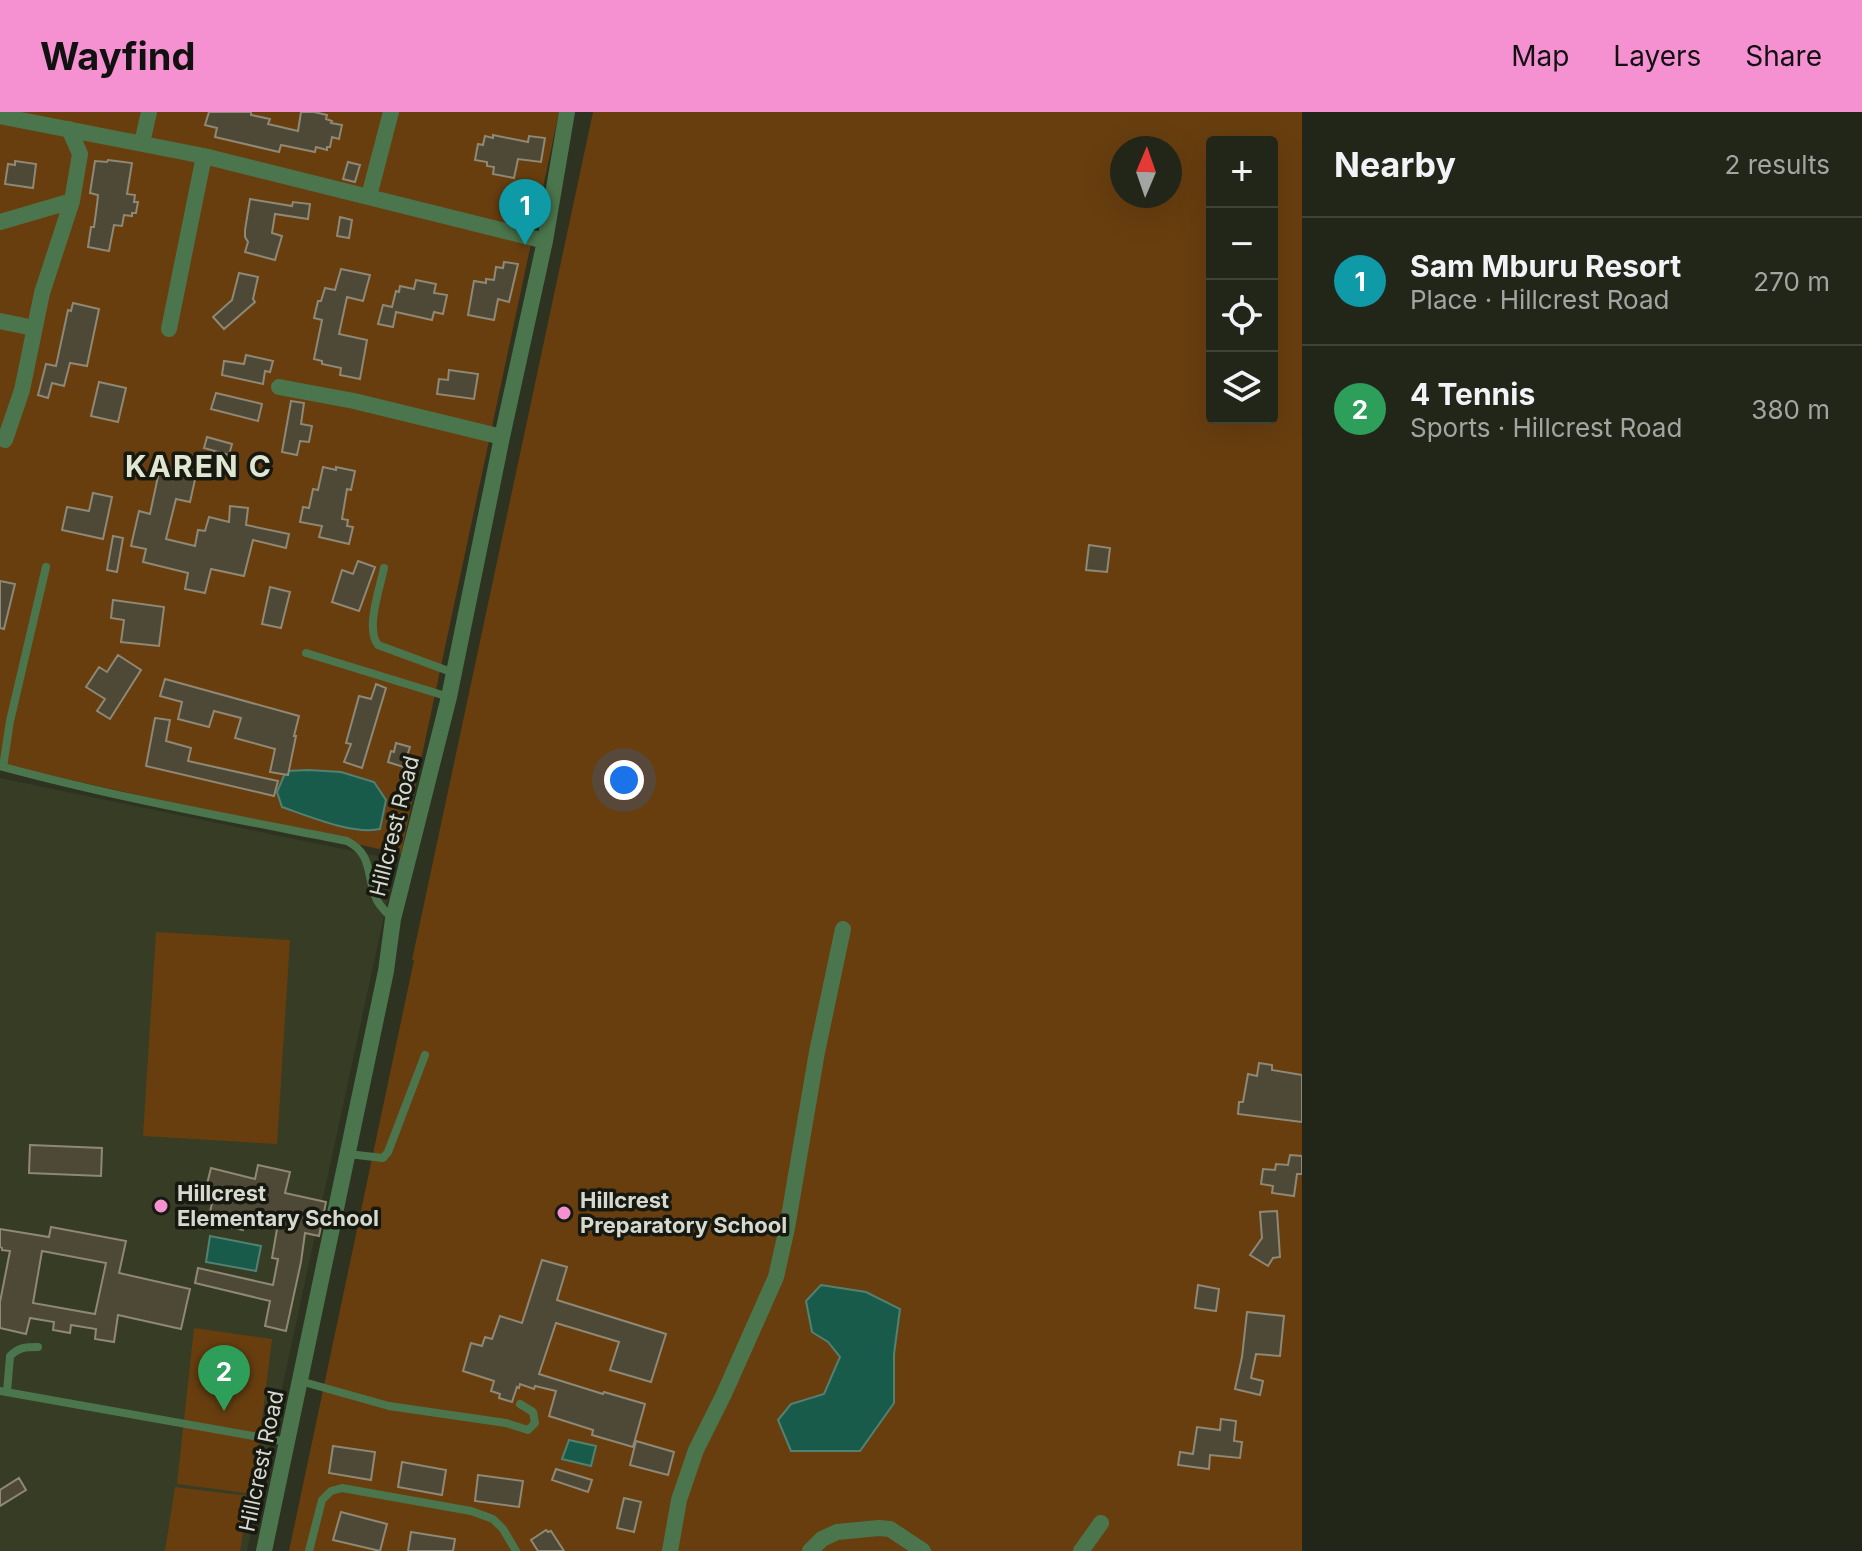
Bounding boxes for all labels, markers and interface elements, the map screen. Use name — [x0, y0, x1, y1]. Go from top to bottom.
text: Wayfind — [40, 33, 195, 79]
text: Map — [1511, 39, 1569, 73]
text: Layers — [1613, 39, 1701, 73]
text: Share — [1745, 39, 1822, 73]
north arrow — [1110, 136, 1182, 208]
map controls — [1206, 136, 1278, 424]
button: + — [1206, 136, 1278, 208]
text: Nearby — [1334, 144, 1456, 185]
text: 2 results — [1725, 149, 1830, 180]
pin: 1 — [499, 179, 551, 245]
button: − — [1206, 208, 1278, 280]
text: Sam Mburu Resort — [1410, 248, 1681, 284]
text: 1 — [1354, 266, 1366, 297]
text: 270 m — [1753, 266, 1830, 297]
button: locate — [1206, 280, 1278, 352]
text: Place · Hillcrest Road — [1410, 284, 1669, 315]
button: layers — [1206, 352, 1278, 424]
text: 4 Tennis — [1410, 376, 1535, 412]
text: 2 — [1352, 394, 1368, 425]
text: 380 m — [1751, 394, 1830, 425]
text: Sports · Hillcrest Road — [1410, 412, 1682, 443]
district label: KAREN C — [125, 448, 273, 484]
street label: Hillcrest Road — [364, 753, 424, 899]
your location — [604, 760, 644, 800]
place label: Hillcrest Elementary School — [177, 1180, 379, 1231]
place label: Hillcrest Preparatory School — [580, 1187, 787, 1238]
marker: Hillcrest Elementary School — [152, 1197, 170, 1215]
marker: Hillcrest Preparatory School — [555, 1204, 573, 1222]
pin: 2 — [198, 1345, 250, 1411]
street label: Hillcrest Road — [233, 1388, 289, 1534]

